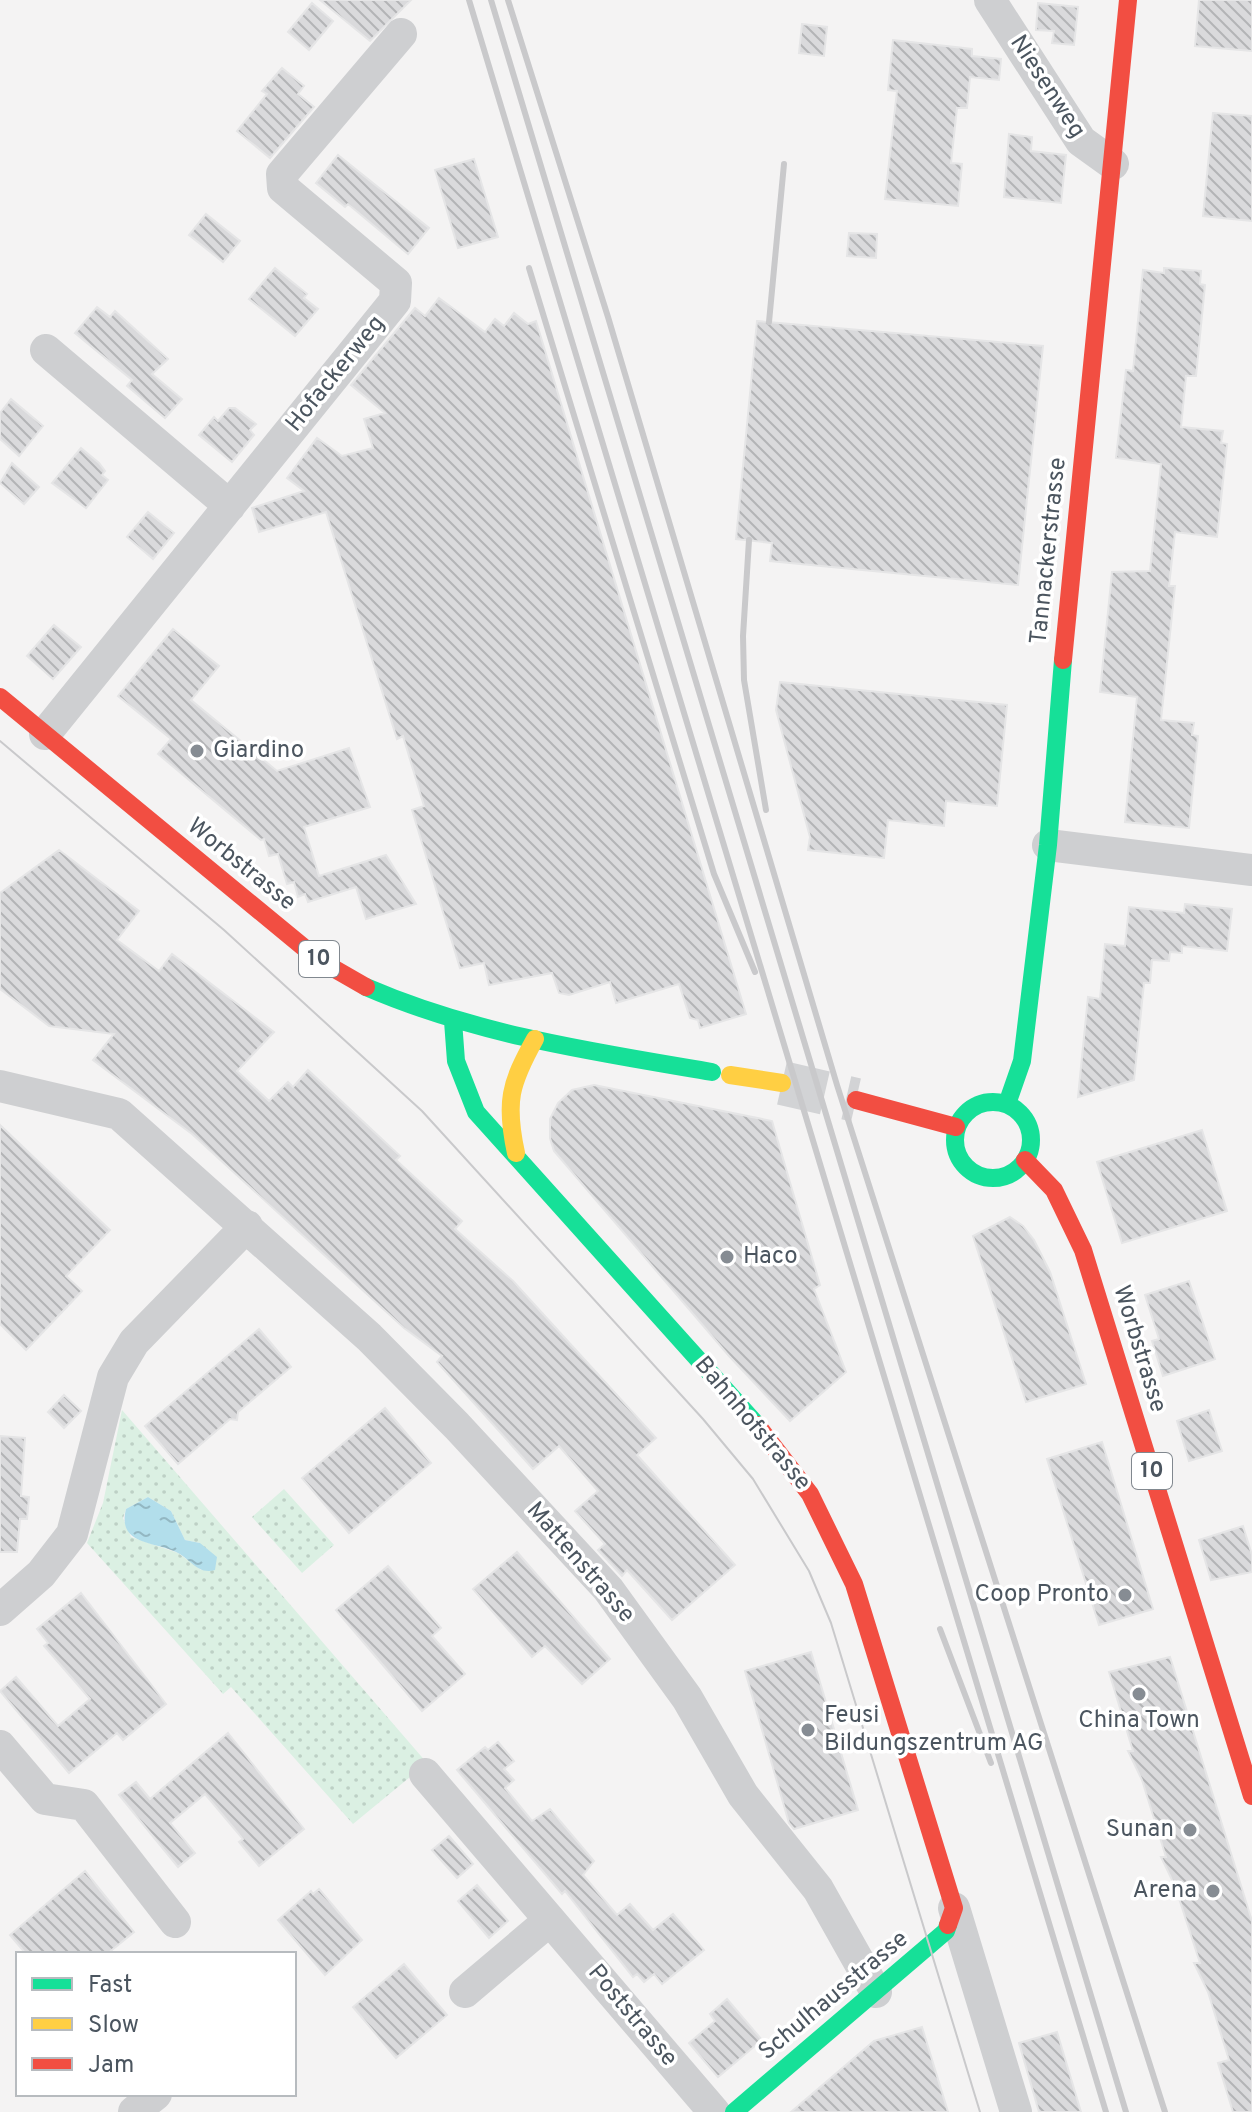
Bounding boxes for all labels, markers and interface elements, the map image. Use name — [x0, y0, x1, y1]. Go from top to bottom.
street label: Niesenweg — [1003, 30, 1091, 144]
street label: Hofackerweg — [280, 310, 392, 438]
street label: Tannackerstrasse — [1024, 456, 1074, 646]
place label: Giardino — [213, 736, 304, 766]
marker: Giardino — [188, 742, 206, 760]
street label: Worbstrasse — [181, 812, 301, 918]
road number: 10 — [299, 941, 339, 977]
place label: Haco — [743, 1242, 798, 1272]
marker: Haco — [718, 1248, 736, 1266]
street label: Worbstrasse — [1105, 1282, 1173, 1416]
street label: Bahnhofstrasse — [687, 1351, 817, 1497]
road number: 10 — [1132, 1453, 1172, 1489]
street label: Mattenstrasse — [519, 1496, 641, 1630]
place label: Coop Pronto — [975, 1580, 1109, 1610]
marker: Coop Pronto — [1116, 1586, 1134, 1604]
marker: China Town — [1130, 1685, 1148, 1703]
place label: Feusi Bildungszentrum AG — [824, 1701, 1044, 1759]
place label: China Town — [1078, 1706, 1200, 1736]
marker: Feusi Bildungszentrum AG — [799, 1721, 817, 1739]
place label: Sunan — [1106, 1815, 1174, 1845]
marker: Sunan — [1181, 1821, 1199, 1839]
place label: Arena — [1133, 1876, 1197, 1906]
marker: Arena — [1204, 1882, 1222, 1900]
street label: Schulhausstrasse — [753, 1925, 915, 2067]
legend — [16, 1952, 296, 2096]
street label: Poststrasse — [581, 1959, 683, 2073]
text: Fast — [88, 1971, 132, 2001]
text: Slow — [88, 2011, 139, 2041]
text: Jam — [88, 2051, 134, 2081]

